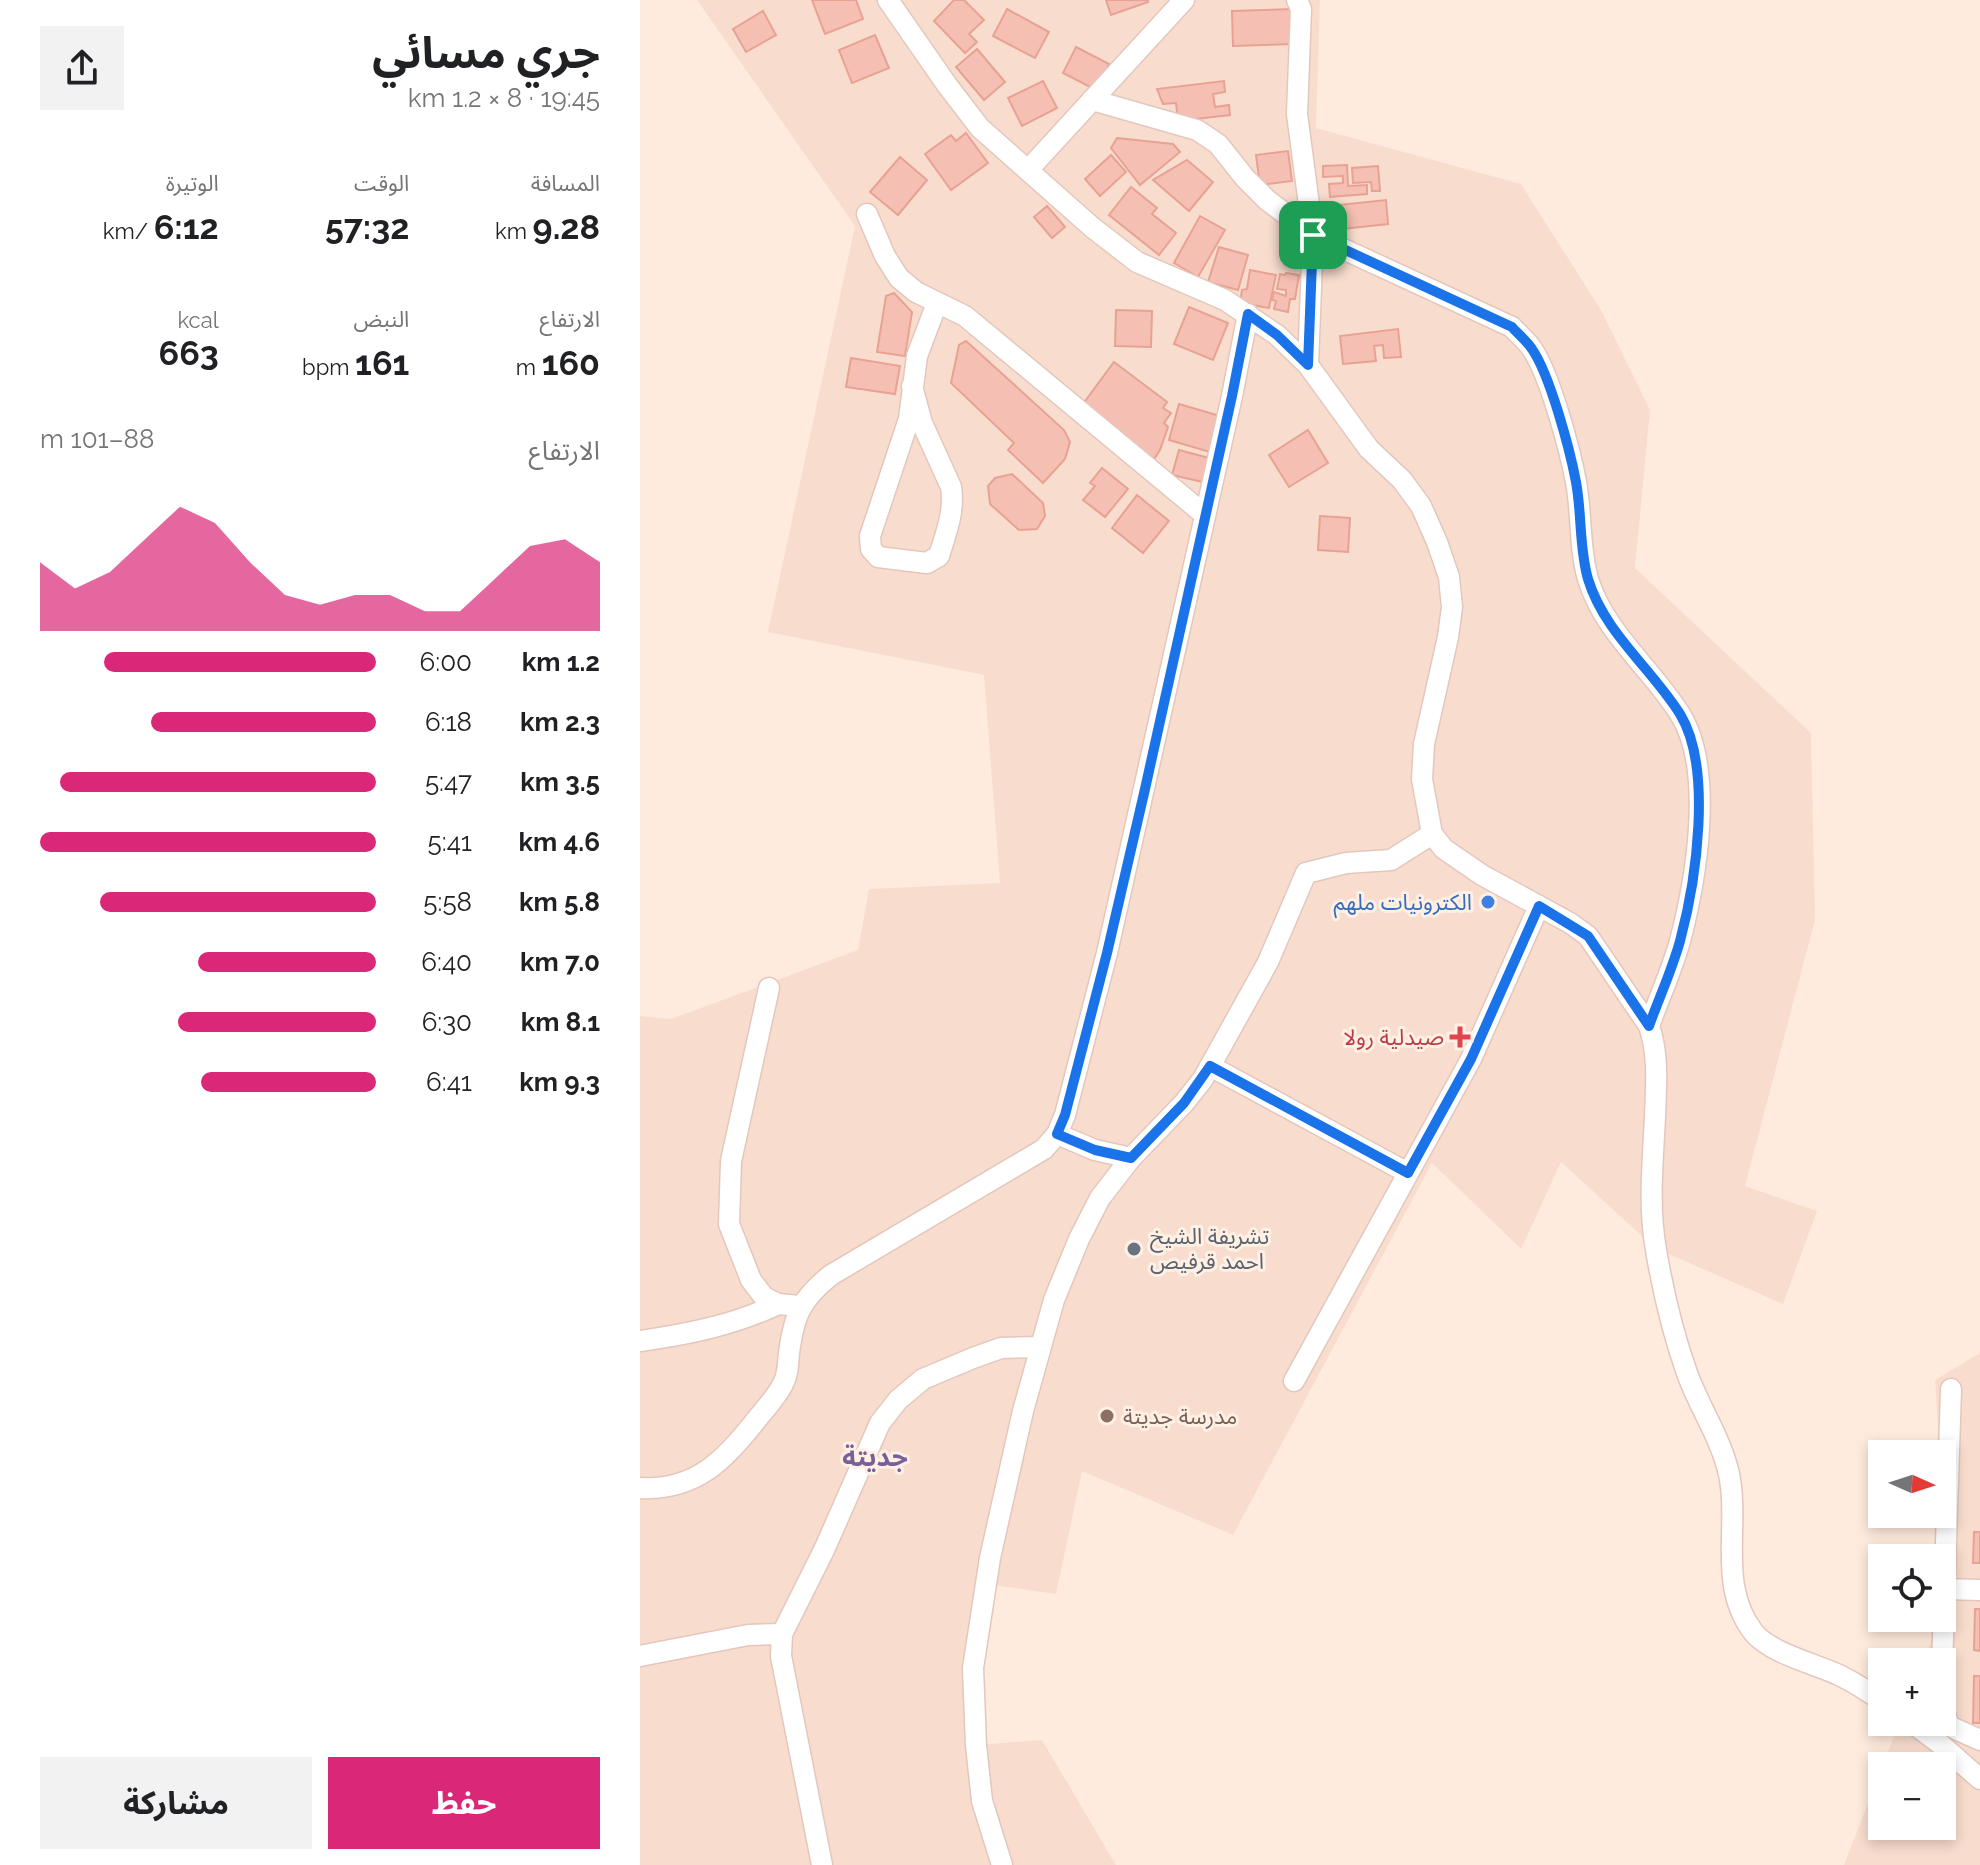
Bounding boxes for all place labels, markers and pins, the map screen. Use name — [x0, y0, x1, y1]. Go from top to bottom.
pin — [1279, 201, 1347, 269]
place label: الكترونيات ملهم — [1333, 889, 1472, 919]
marker: الكترونيات ملهم — [1479, 893, 1497, 911]
place label: صيدلية رولا — [1343, 1024, 1444, 1051]
marker: صيدلية رولا — [1451, 1028, 1469, 1046]
place label: تشريفة الشيخ احمد قرفيص — [1150, 1223, 1269, 1274]
marker: تشريفة الشيخ احمد قرفيص — [1125, 1240, 1143, 1258]
place label: مدرسة جديتة — [1123, 1403, 1237, 1430]
marker: مدرسة جديتة — [1098, 1407, 1116, 1425]

